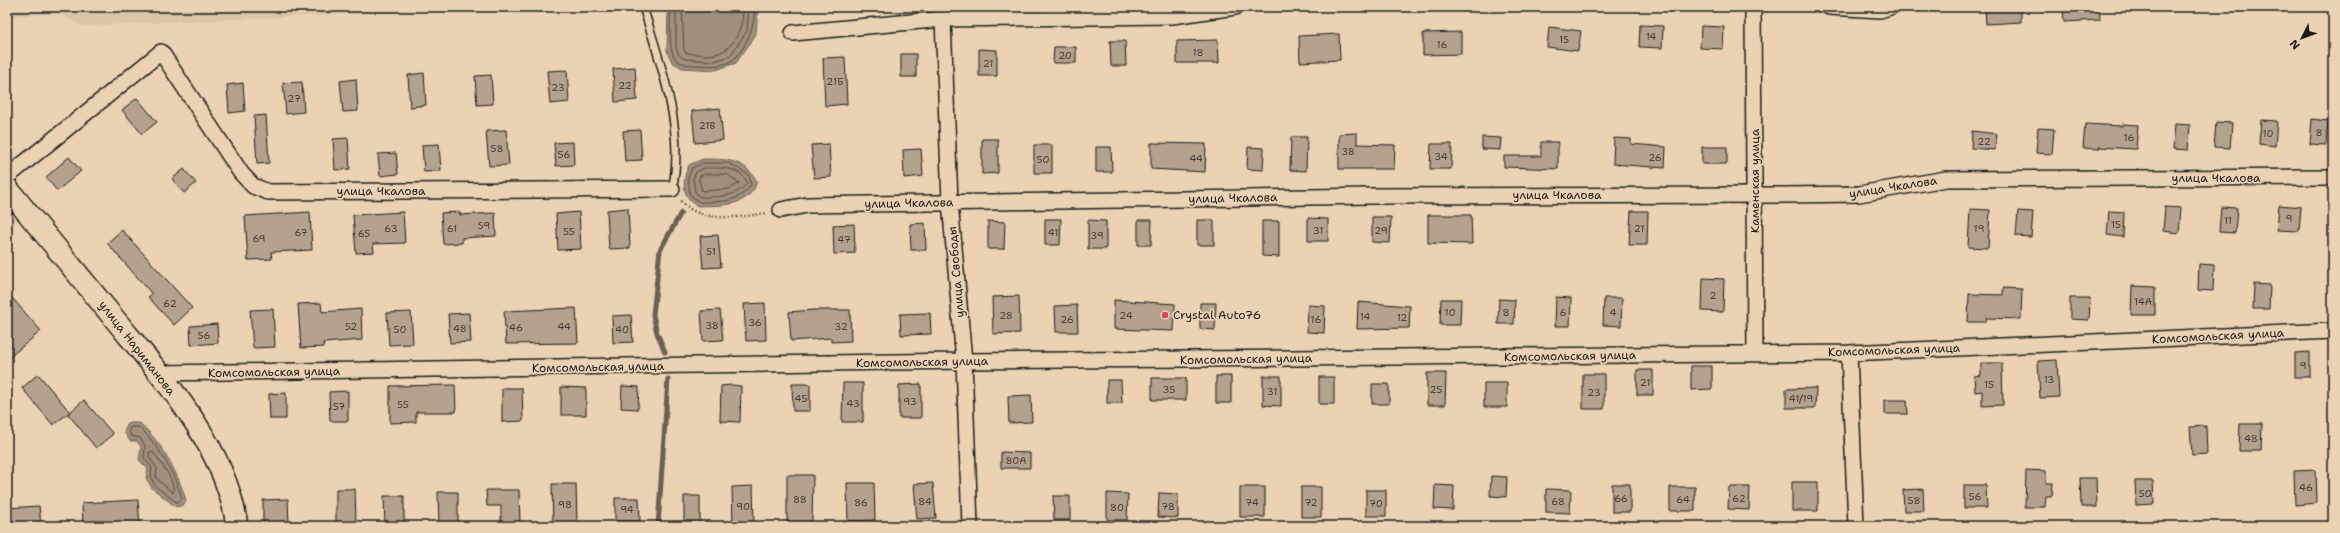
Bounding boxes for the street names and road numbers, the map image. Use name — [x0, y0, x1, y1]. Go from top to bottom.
street label: Каменская улица — [1747, 128, 1763, 233]
street label: улица Чкалова — [2172, 170, 2261, 186]
street label: улица Чкалова — [1848, 172, 1939, 202]
street label: улица Чкалова — [337, 183, 426, 199]
street label: улица Чкалова — [1513, 187, 1602, 203]
street label: улица Чкалова — [1188, 189, 1278, 207]
street label: улица Чкалова — [864, 194, 954, 212]
street label: улица Свободы — [944, 226, 968, 318]
street label: улица Нариманова — [95, 297, 179, 399]
street label: Комсомольская улица — [2151, 325, 2285, 347]
street label: Комсомольская улица — [1828, 340, 1961, 360]
street label: Комсомольская улица — [1504, 347, 1637, 365]
street label: Комсомольская улица — [1180, 350, 1313, 368]
street label: Комсомольская улица — [856, 353, 989, 371]
street label: Комсомольская улица — [532, 358, 665, 376]
street label: Комсомольская улица — [208, 363, 341, 381]

